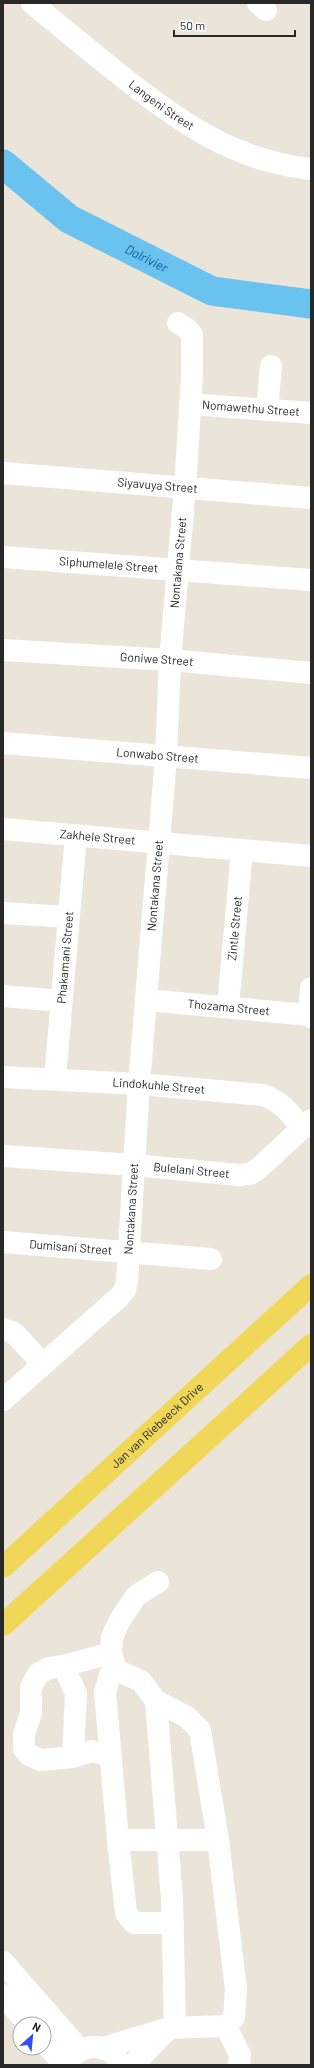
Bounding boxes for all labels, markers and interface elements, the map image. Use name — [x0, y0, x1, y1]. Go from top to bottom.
scale bar — [174, 12, 295, 38]
text: 50 m — [180, 18, 205, 32]
street label: Langeni Street — [126, 77, 197, 132]
water label: Dalrivier — [123, 241, 171, 276]
street label: Nomawethu Street — [202, 397, 300, 418]
street label: Siyavuya Street — [117, 474, 198, 495]
street label: Nontakana Street — [167, 516, 188, 609]
street label: Siphumelele Street — [59, 553, 159, 575]
street label: Goniwe Street — [120, 649, 194, 668]
street label: Lonwabo Street — [116, 744, 199, 765]
street label: Zakhele Street — [59, 826, 136, 847]
street label: Nontakana Street — [144, 839, 165, 932]
street label: Zintle Street — [224, 895, 244, 961]
street label: Phakamani Street — [54, 911, 75, 1004]
street label: Thozama Street — [187, 996, 270, 1017]
street label: Lindokuhle Street — [112, 1075, 206, 1096]
street label: Bulelani Street — [153, 1159, 230, 1180]
street label: Nontakana Street — [121, 1163, 140, 1255]
street label: Dumisani Street — [29, 1236, 113, 1257]
street label: Jan van Riebeeck Drive — [107, 1379, 205, 1471]
north arrow — [12, 2016, 52, 2056]
text: N — [31, 2019, 43, 2034]

